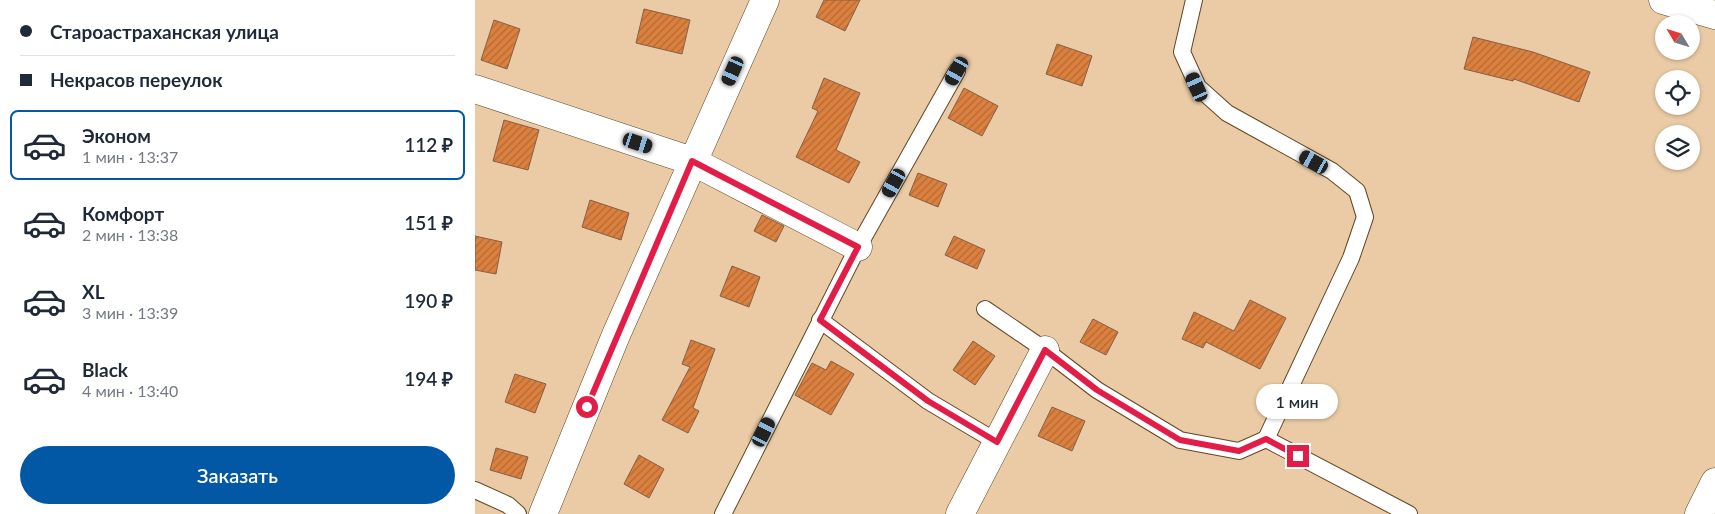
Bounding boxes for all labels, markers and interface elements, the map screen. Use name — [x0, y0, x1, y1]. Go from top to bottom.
north arrow — [1655, 15, 1700, 60]
map controls — [1655, 15, 1700, 170]
text: Староастраханская улица — [50, 20, 279, 43]
car — [720, 54, 745, 88]
car — [943, 54, 970, 88]
text: Некрасов переулок — [50, 68, 223, 91]
car — [1184, 70, 1209, 104]
button: locate — [1655, 70, 1700, 115]
icon: car — [22, 123, 67, 168]
text: Эконом — [82, 124, 151, 147]
button: layers — [1655, 125, 1700, 170]
car — [621, 131, 654, 155]
text: 112 ₽ — [404, 133, 453, 156]
text: 1 мин · 13:37 — [82, 147, 178, 166]
car — [1297, 148, 1330, 176]
car — [880, 166, 907, 200]
icon: car — [22, 201, 67, 246]
text: Комфорт — [82, 202, 164, 225]
text: 151 ₽ — [404, 211, 453, 234]
text: 2 мин · 13:38 — [82, 225, 178, 244]
icon: car — [22, 279, 67, 324]
text: XL — [82, 280, 105, 303]
text: 190 ₽ — [404, 289, 453, 312]
text: 3 мин · 13:39 — [82, 303, 178, 322]
icon: car — [22, 357, 67, 402]
text: Black — [82, 358, 128, 381]
text: 194 ₽ — [404, 367, 453, 390]
text: 4 мин · 13:40 — [82, 381, 178, 400]
callout: 1 мин — [1257, 384, 1339, 418]
text: 1 мин — [1276, 392, 1318, 411]
route start — [576, 396, 598, 418]
car — [750, 415, 777, 449]
route end — [1287, 445, 1309, 467]
button: Заказать — [20, 446, 455, 504]

